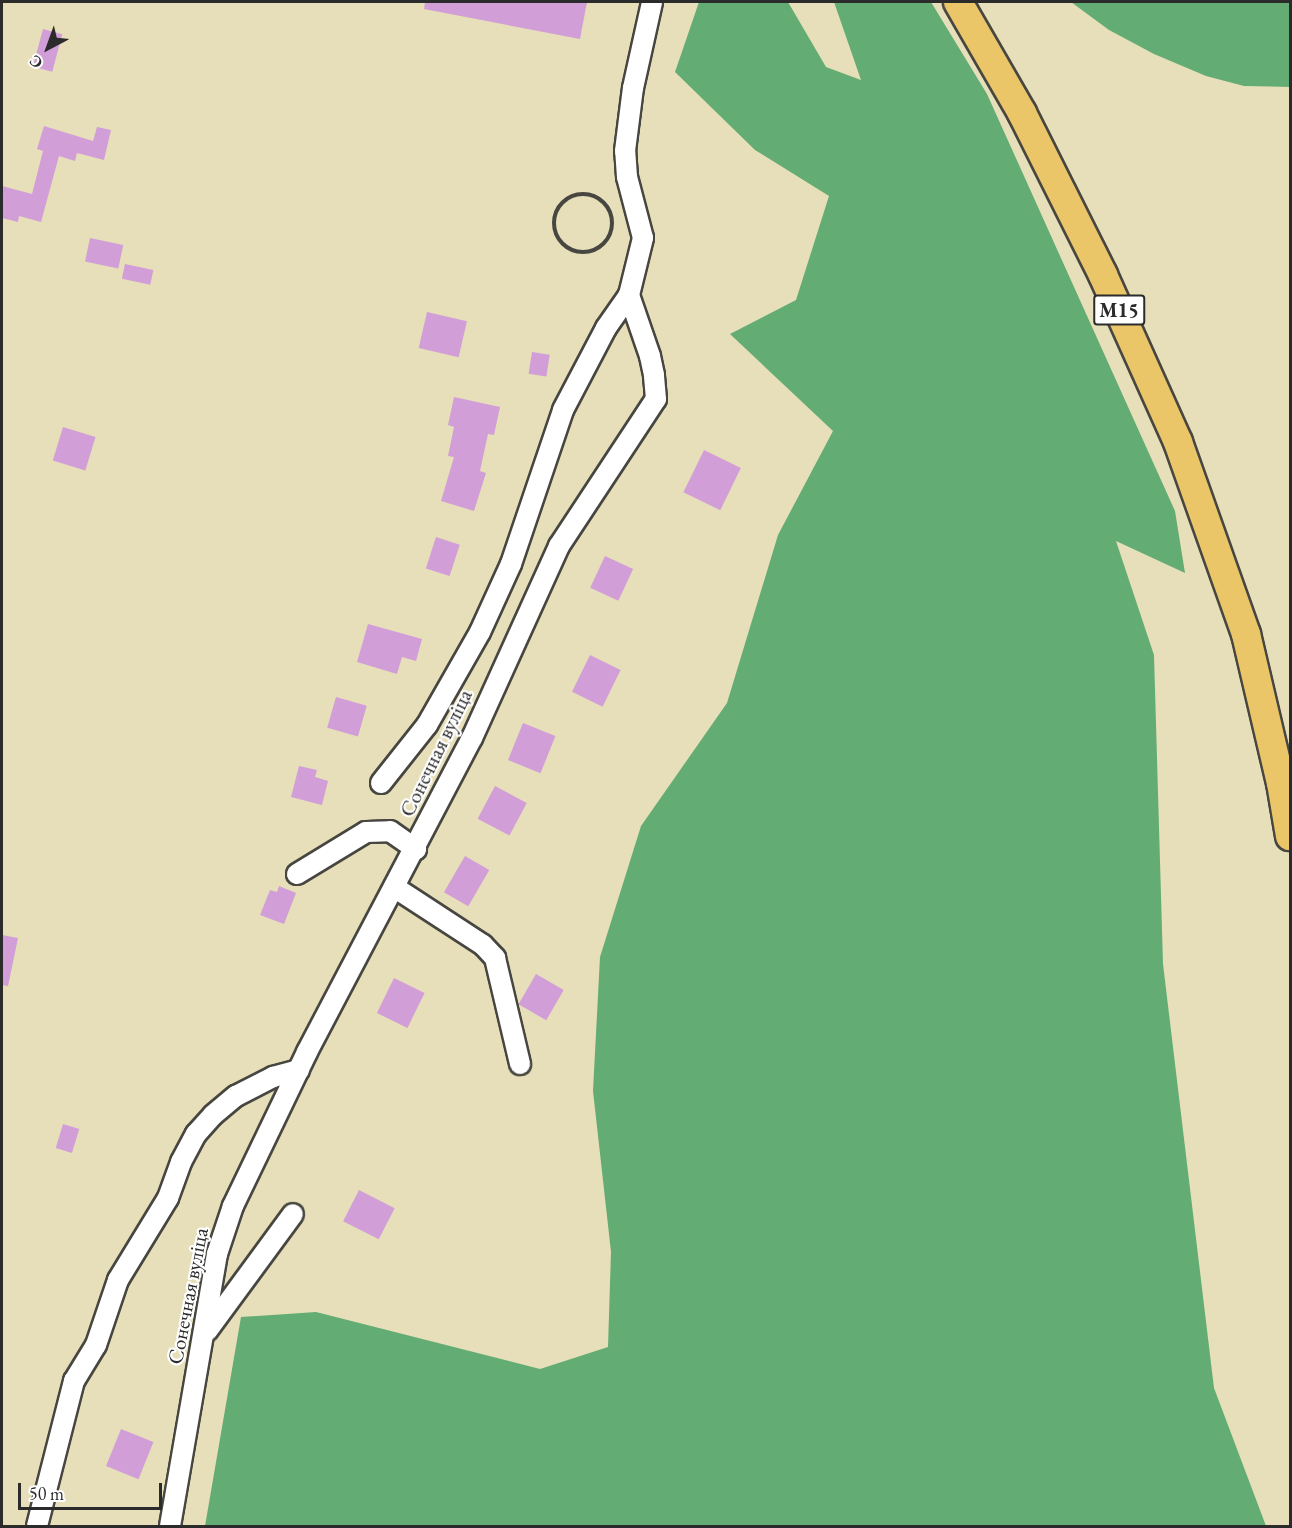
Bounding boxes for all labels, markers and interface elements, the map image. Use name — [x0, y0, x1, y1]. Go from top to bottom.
north arrow — [18, 18, 78, 78]
text: С — [25, 50, 47, 74]
road number: М15 — [1092, 293, 1146, 327]
street label: Сонечная вуліца — [394, 685, 478, 821]
street label: Сонечная вуліца — [162, 1226, 214, 1366]
scale bar — [21, 1471, 165, 1509]
text: 50 m — [29, 1482, 64, 1505]

